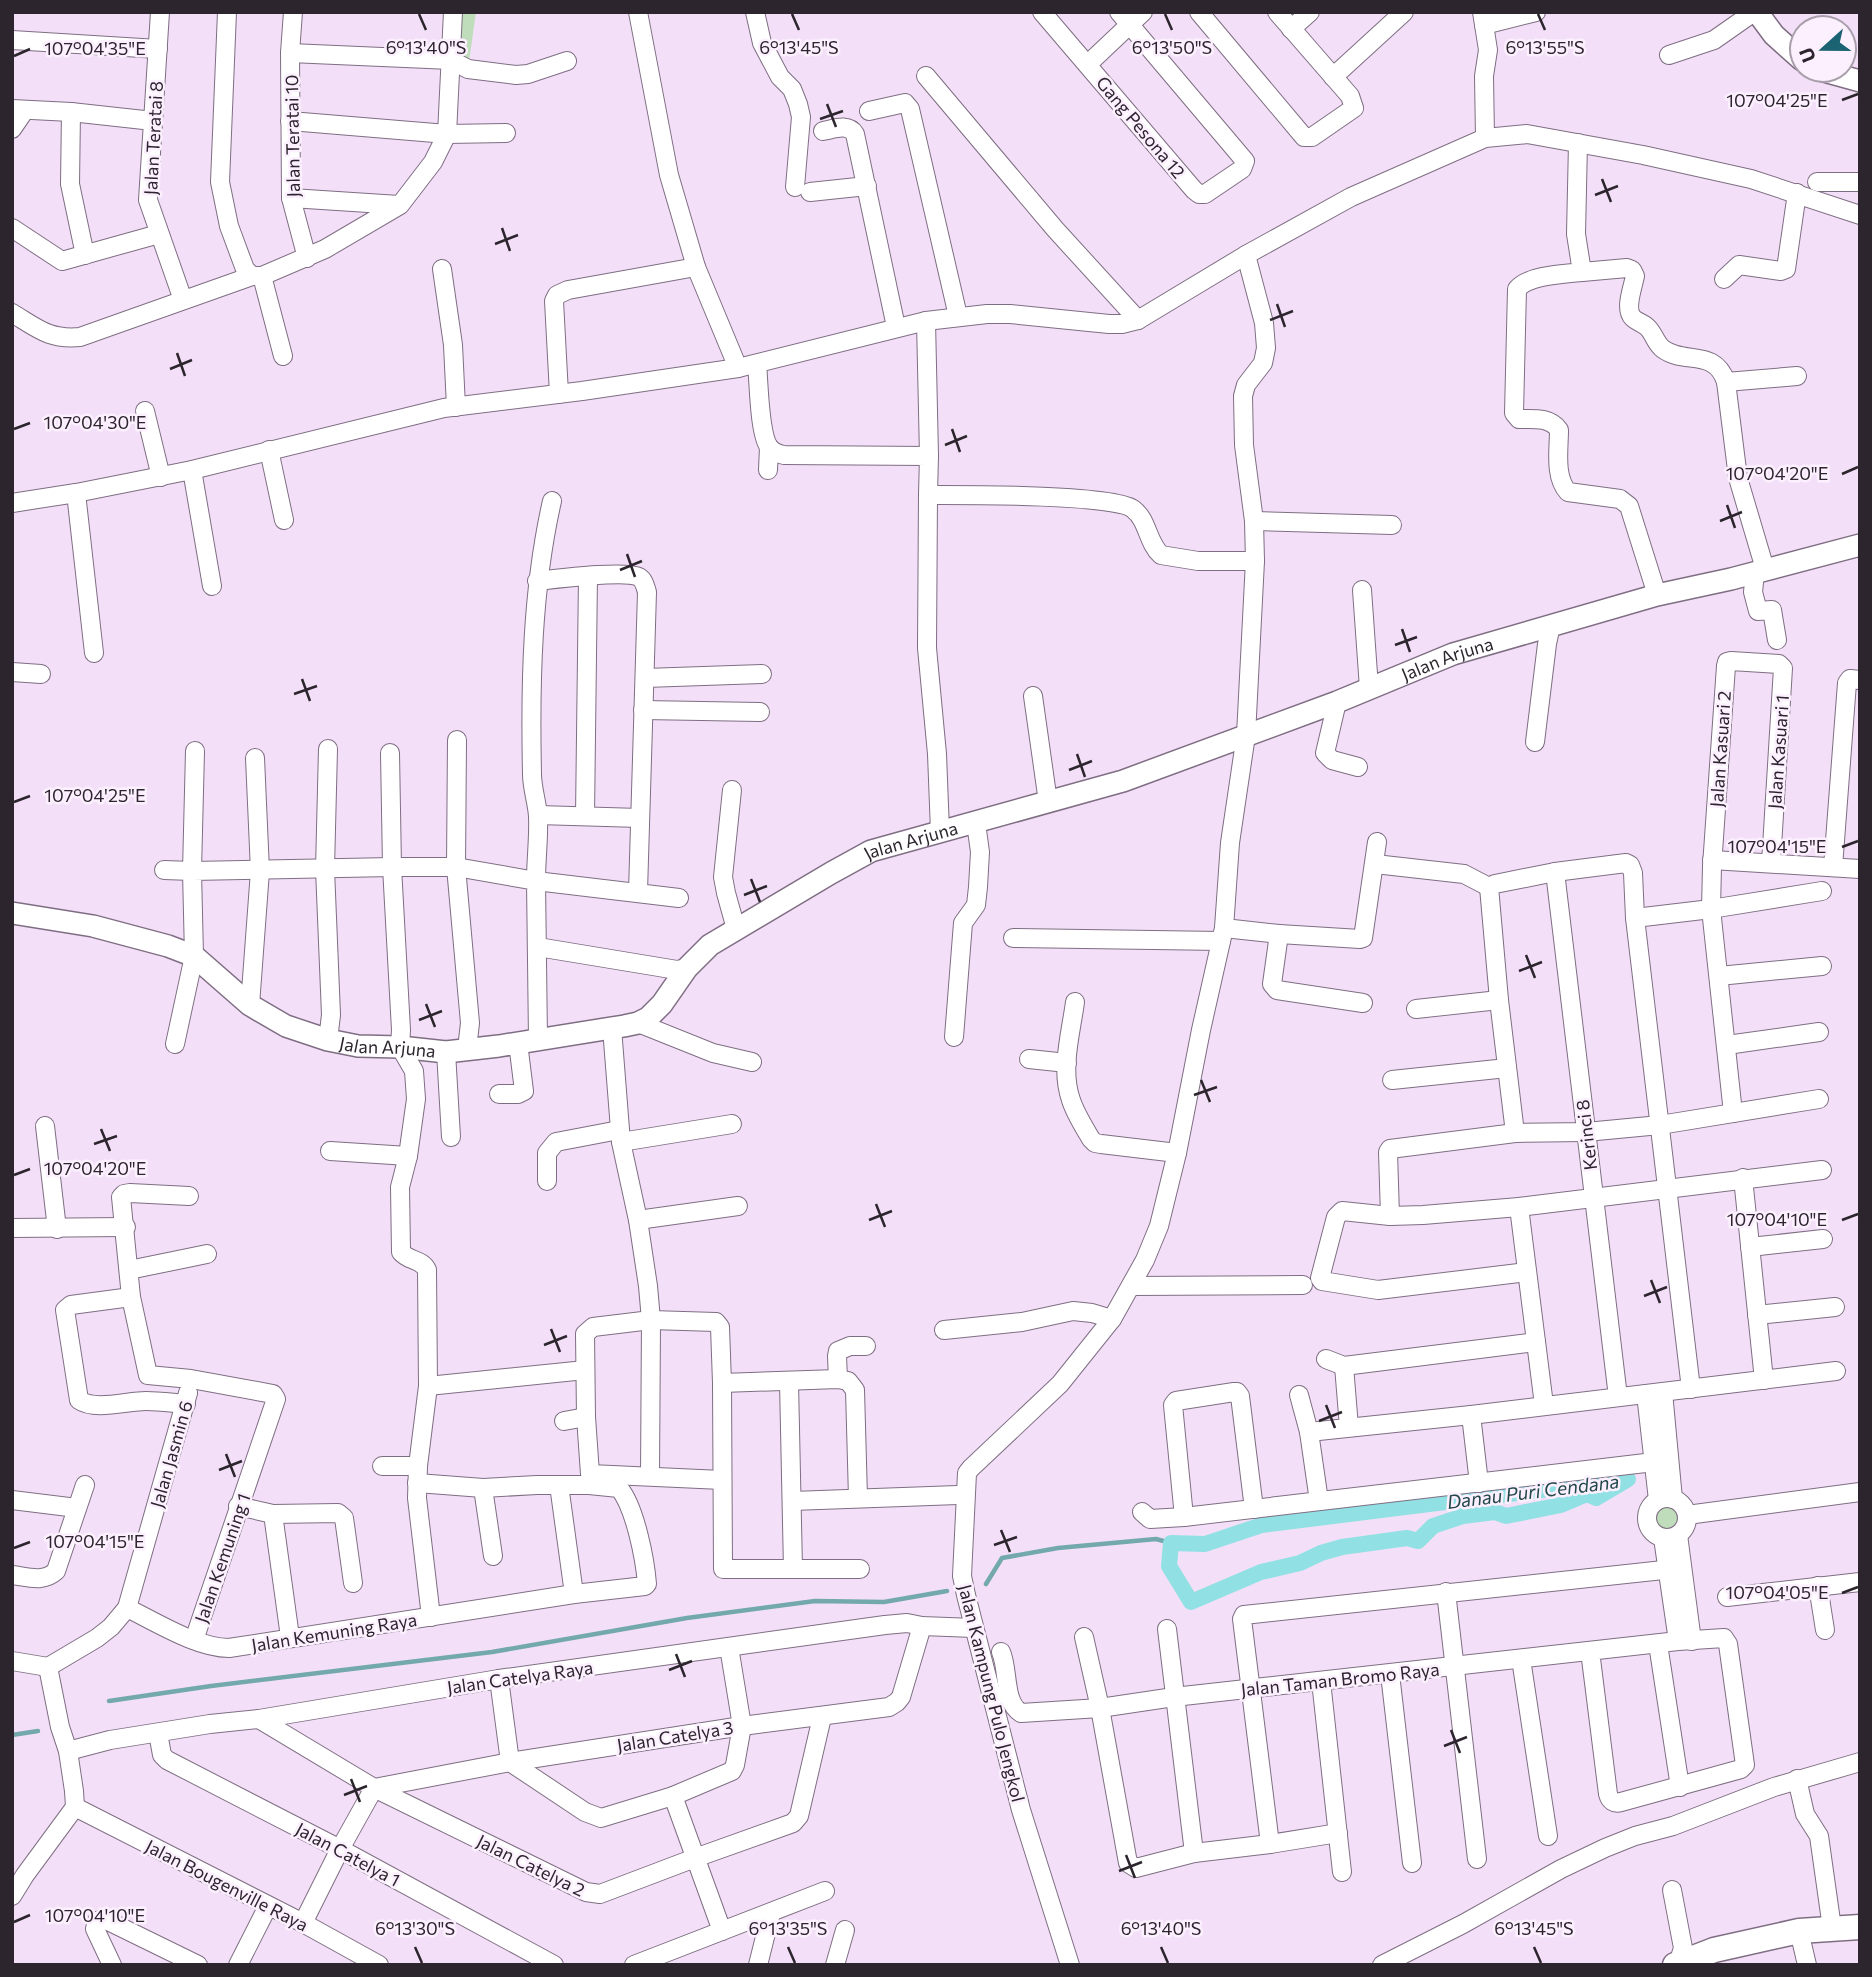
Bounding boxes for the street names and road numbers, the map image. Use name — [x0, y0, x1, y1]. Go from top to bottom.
street label: Gang Pesona 12 — [1092, 72, 1190, 182]
street label: Jalan Teratai 10 — [280, 74, 304, 198]
street label: Jalan Teratai 8 — [139, 80, 167, 196]
street label: Jalan Arjuna — [1398, 632, 1496, 685]
street label: Jalan Kasuari 2 — [1705, 690, 1735, 808]
street label: Jalan Kasuari 1 — [1763, 694, 1793, 810]
street label: Jalan Arjuna — [860, 816, 960, 864]
street label: Jalan Arjuna — [337, 1032, 437, 1062]
street label: Kerinci 8 — [1571, 1098, 1601, 1172]
street label: Jalan Jasmin 6 — [145, 1398, 197, 1510]
street label: Jalan Kemuning 1 — [190, 1490, 254, 1626]
street label: Jalan Kampung Pulo Jengkol — [954, 1582, 1030, 1804]
street label: Jalan Kemuning Raya — [250, 1608, 418, 1656]
street label: Jalan Catelya Raya — [446, 1656, 594, 1698]
street label: Jalan Taman Bromo Raya — [1240, 1658, 1440, 1700]
street label: Jalan Catelya 3 — [615, 1716, 735, 1756]
street label: Jalan Catelya 1 — [292, 1817, 404, 1891]
street label: Jalan Catelya 2 — [473, 1829, 589, 1901]
street label: Jalan Bougenville Raya — [142, 1834, 312, 1936]

